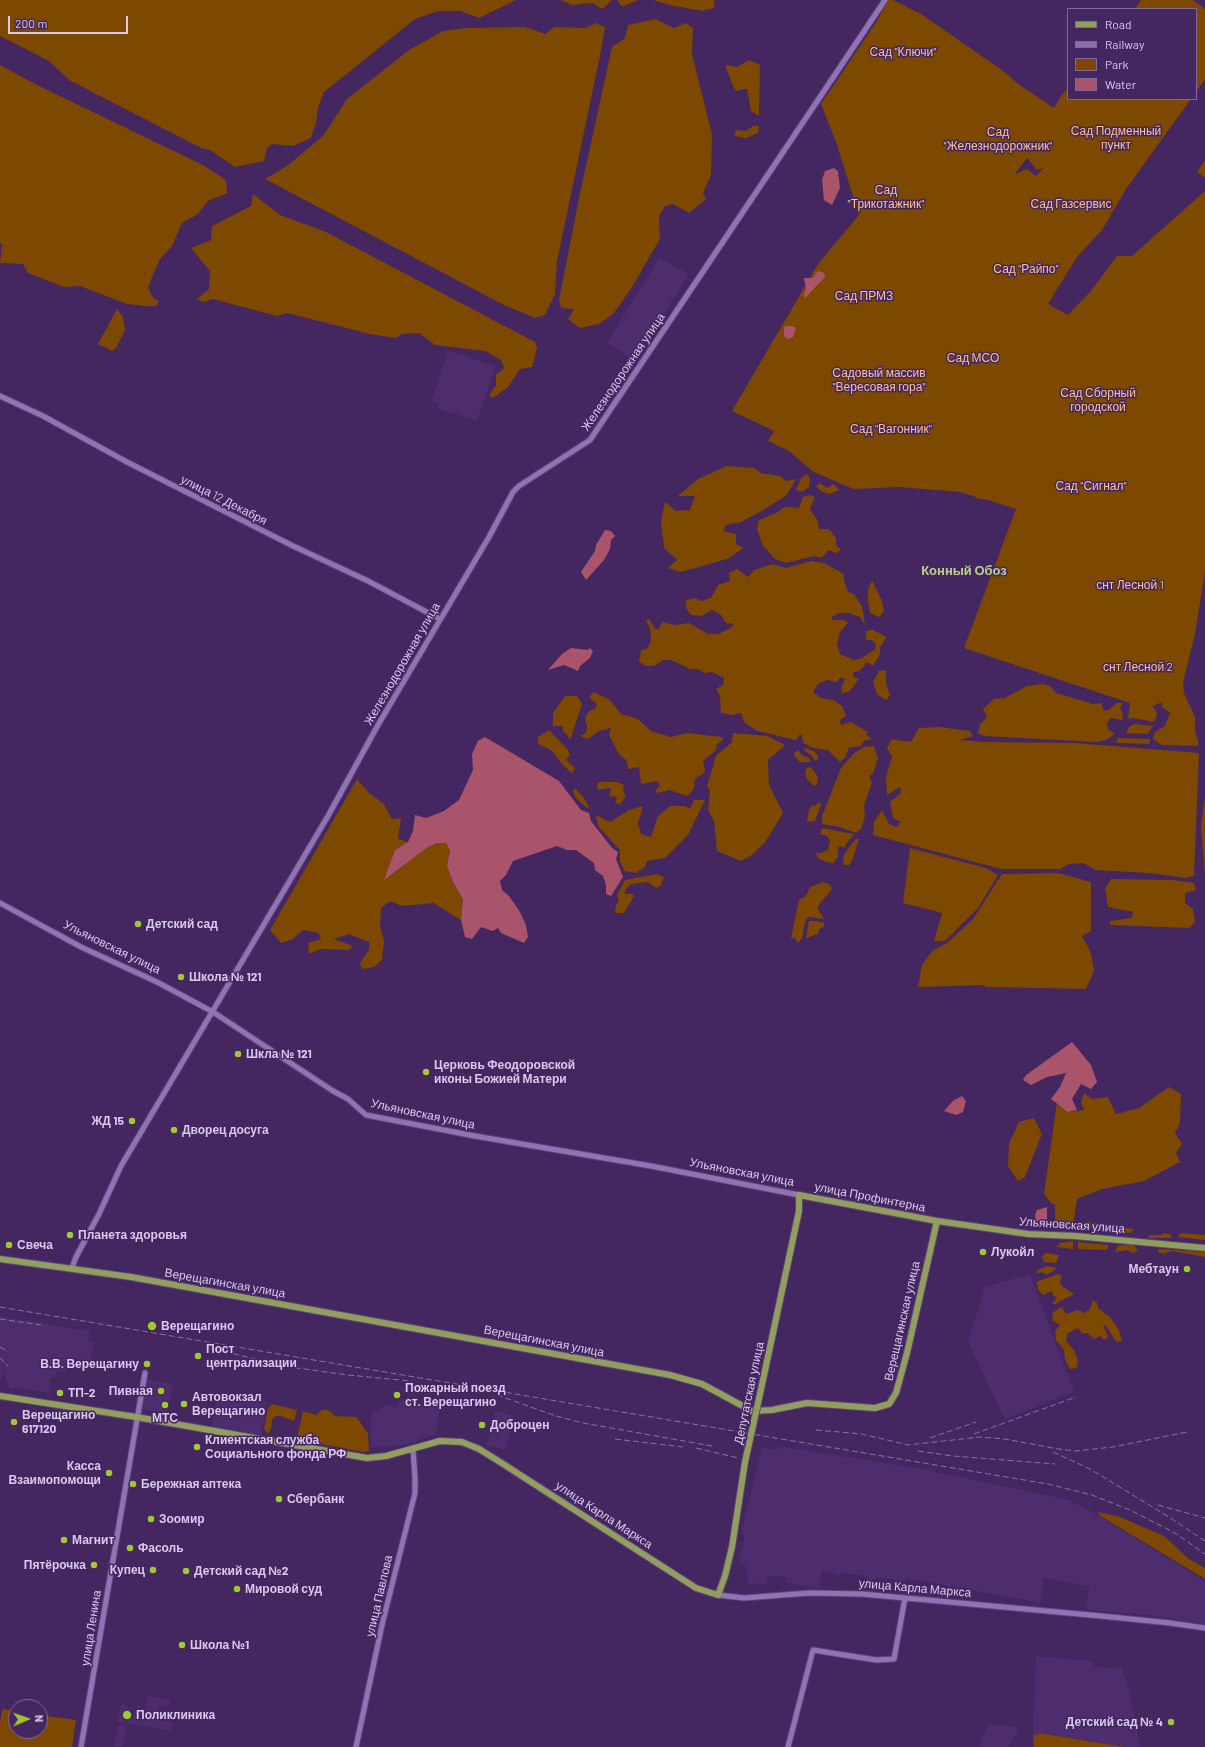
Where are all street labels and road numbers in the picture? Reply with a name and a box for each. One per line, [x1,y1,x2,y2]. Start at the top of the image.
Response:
street label: Железнодорожная улица [578,310,668,434]
street label: улица 12 Декабря [178,472,270,528]
street label: Железнодорожная улица [361,600,443,728]
street label: Ульяновская улица [61,917,163,977]
street label: Ульяновская улица [370,1096,476,1132]
street label: Ульяновская улица [689,1155,795,1189]
street label: улица Профинтерна [813,1179,927,1215]
street label: Ульяновская улица [1019,1214,1125,1236]
street label: Верещагинская улица [881,1260,923,1382]
street label: Верещагинская улица [164,1265,286,1301]
street label: Верещагинская улица [483,1322,605,1360]
street label: Депутатская улица [731,1340,767,1446]
street label: улица Карла Маркса [553,1478,655,1552]
street label: улица Павлова [363,1554,395,1638]
street label: улица Карла Маркса [858,1576,972,1600]
street label: улица Ленина [78,1589,104,1667]

